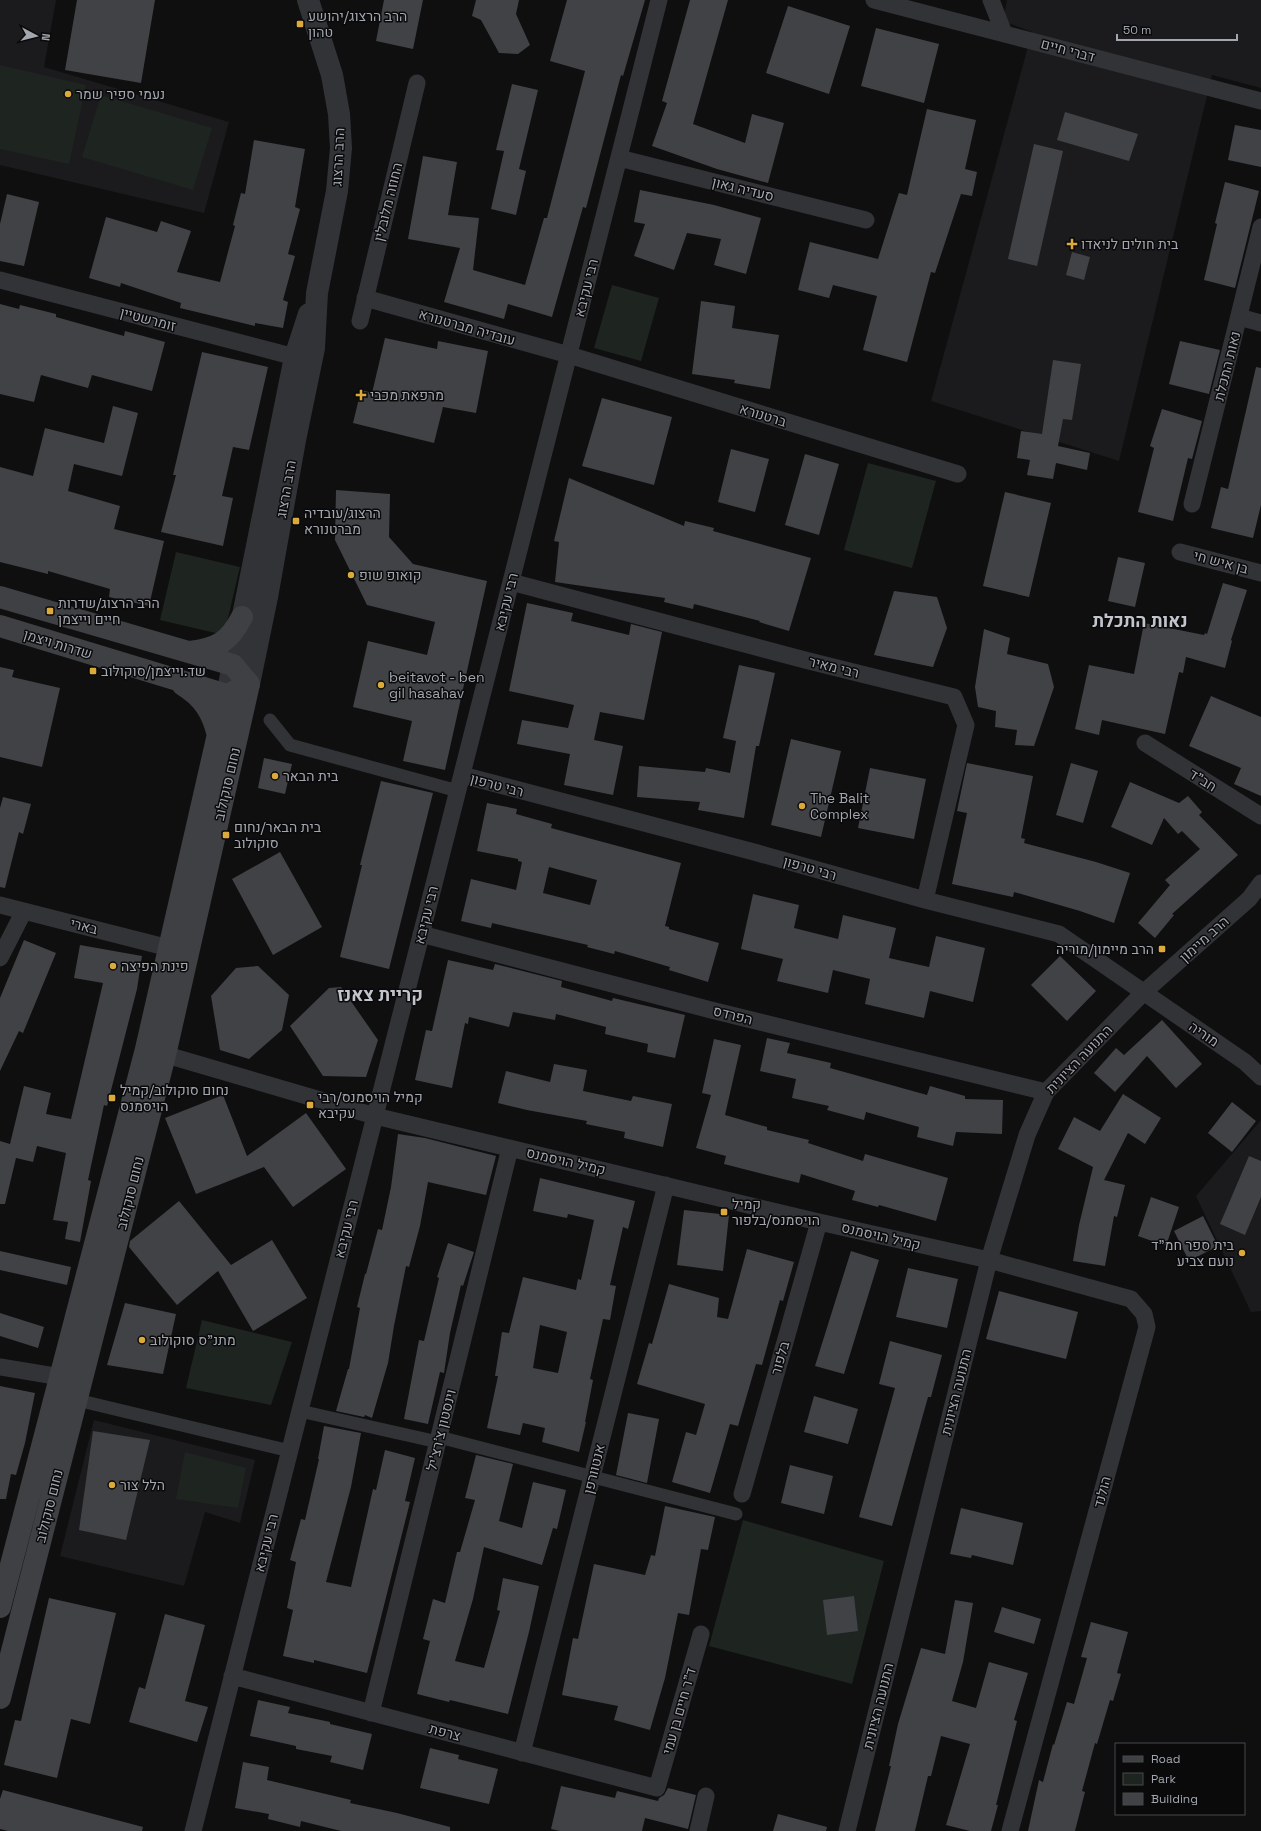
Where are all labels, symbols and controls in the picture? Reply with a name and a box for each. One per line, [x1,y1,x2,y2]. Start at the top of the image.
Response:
place label: הרב הרצוג/יהושע טהון [308,7,407,41]
north arrow [16,16,56,56]
scale bar [1117,16,1237,42]
marker: הרב הרצוג/יהושע טהון [295,19,305,29]
text: 50 m [1123,22,1151,38]
text: N [39,33,53,42]
street label: דברי חיים [1039,34,1097,66]
place label: נעמי ספיר שמר [76,85,165,103]
marker: נעמי ספיר שמר [63,89,73,99]
street label: הרב הרצוג [327,127,349,187]
street label: החוזה מלובלין [370,161,406,243]
street label: סעדיה גאון [710,173,776,205]
place label: בית חולים לניאדו [1081,235,1179,253]
marker: בית חולים לניאדו [1066,238,1078,250]
street label: רבי עקיבא [570,257,602,319]
street label: זומרשטיין [118,303,178,335]
street label: עובדיה מברטנורא [417,305,517,349]
street label: נאות התכלת [1210,329,1244,403]
place label: מרפאת מכבי [370,386,444,404]
marker: מרפאת מכבי [355,389,367,401]
street label: ברטנורא [737,399,789,431]
street label: הרב הרצוג [272,459,300,519]
place label: הרצוג/עובדיה מברטנורא [304,504,381,538]
marker: הרצוג/עובדיה מברטנורא [291,516,301,526]
street label: בן איש חי [1192,546,1251,578]
place label: קואופ שופ [359,566,421,584]
marker: קואופ שופ [346,570,356,580]
street label: רבי עקיבא [490,571,522,633]
place label: הרב הרצוג/שדרות חיים וייצמן [58,594,160,628]
marker: הרב הרצוג/שדרות חיים וייצמן [45,606,55,616]
district label: נאות התכלת [1092,609,1188,632]
street label: שדרות ויצמן [22,625,94,663]
street label: רבי מאיר [807,652,861,682]
place label: שד.וייצמן/סוקולוב [101,662,206,680]
marker: שד.וייצמן/סוקולוב [88,666,98,676]
place label: beitavot - ben gil hasahav [389,668,485,702]
marker: beitavot - ben gil hasahav [376,680,386,690]
street label: נחום סוקולוב [210,746,244,822]
street label: חב"ד [1186,765,1220,795]
place label: בית הבאר [283,767,339,785]
street label: רבי טרפון [468,769,526,801]
marker: בית הבאר [270,771,280,781]
place label: The Balit Complex [810,789,869,823]
marker: The Balit Complex [797,801,807,811]
place label: בית הבאר/נחום סוקולוב [234,818,322,852]
marker: בית הבאר/נחום סוקולוב [221,830,231,840]
street label: רבי טרפון [781,852,839,884]
street label: רבי עקיבא [410,884,442,946]
street label: הרב מיימון [1176,912,1232,966]
street label: בארי [69,914,100,938]
place label: הרב מיימון/מוריה [1056,940,1154,958]
marker: הרב מיימון/מוריה [1157,944,1167,954]
place label: פינת הפיצה [121,957,189,975]
marker: פינת הפיצה [108,961,118,971]
district label: קריית צאנז [337,983,423,1006]
street label: הפרדס [711,1001,755,1029]
street label: מוריה [1186,1017,1222,1051]
street label: התנועה הציונית [1042,1021,1116,1097]
place label: נחום סוקולוב/קמיל הויסמנס [120,1081,229,1115]
place label: קמיל הויסמנס/רבי עקיבא [318,1088,423,1122]
marker: נחום סוקולוב/קמיל הויסמנס [107,1093,117,1103]
marker: קמיל הויסמנס/רבי עקיבא [305,1100,315,1110]
street label: קמיל הויסמנס [525,1143,607,1179]
street label: נחום סוקולוב [112,1155,148,1231]
place label: קמיל הויסמנס/בלפור [732,1195,820,1229]
street label: רבי עקיבא [330,1198,362,1260]
marker: קמיל הויסמנס/בלפור [719,1207,729,1217]
street label: קמיל הויסמנס [840,1218,922,1254]
place label: בית ספר חמ"ד נועם צביע [1151,1236,1235,1270]
marker: בית ספר חמ"ד נועם צביע [1237,1248,1247,1258]
place label: מתנ"ס סוקולוב [150,1331,236,1349]
marker: מתנ"ס סוקולוב [137,1335,147,1345]
street label: בלפור [767,1338,794,1377]
street label: התנועה הציונית [937,1347,975,1437]
street label: וינסטון צ'רצ'יל [422,1387,460,1473]
street label: אנטוורפן [579,1442,609,1496]
street label: נחום סוקולוב [31,1468,67,1544]
street label: הולנד [1089,1474,1115,1510]
place label: הלל צור [120,1476,165,1494]
marker: הלל צור [107,1480,117,1490]
street label: רבי עקיבא [250,1512,282,1574]
street label: התנועה הציונית [859,1661,897,1751]
street label: ד"ר חיים בן עמי [658,1666,700,1756]
street label: צרפת [427,1719,463,1745]
legend [1115,1743,1245,1815]
text: Road [1151,1751,1180,1767]
text: Park [1151,1771,1176,1787]
text: Building [1151,1791,1198,1807]

